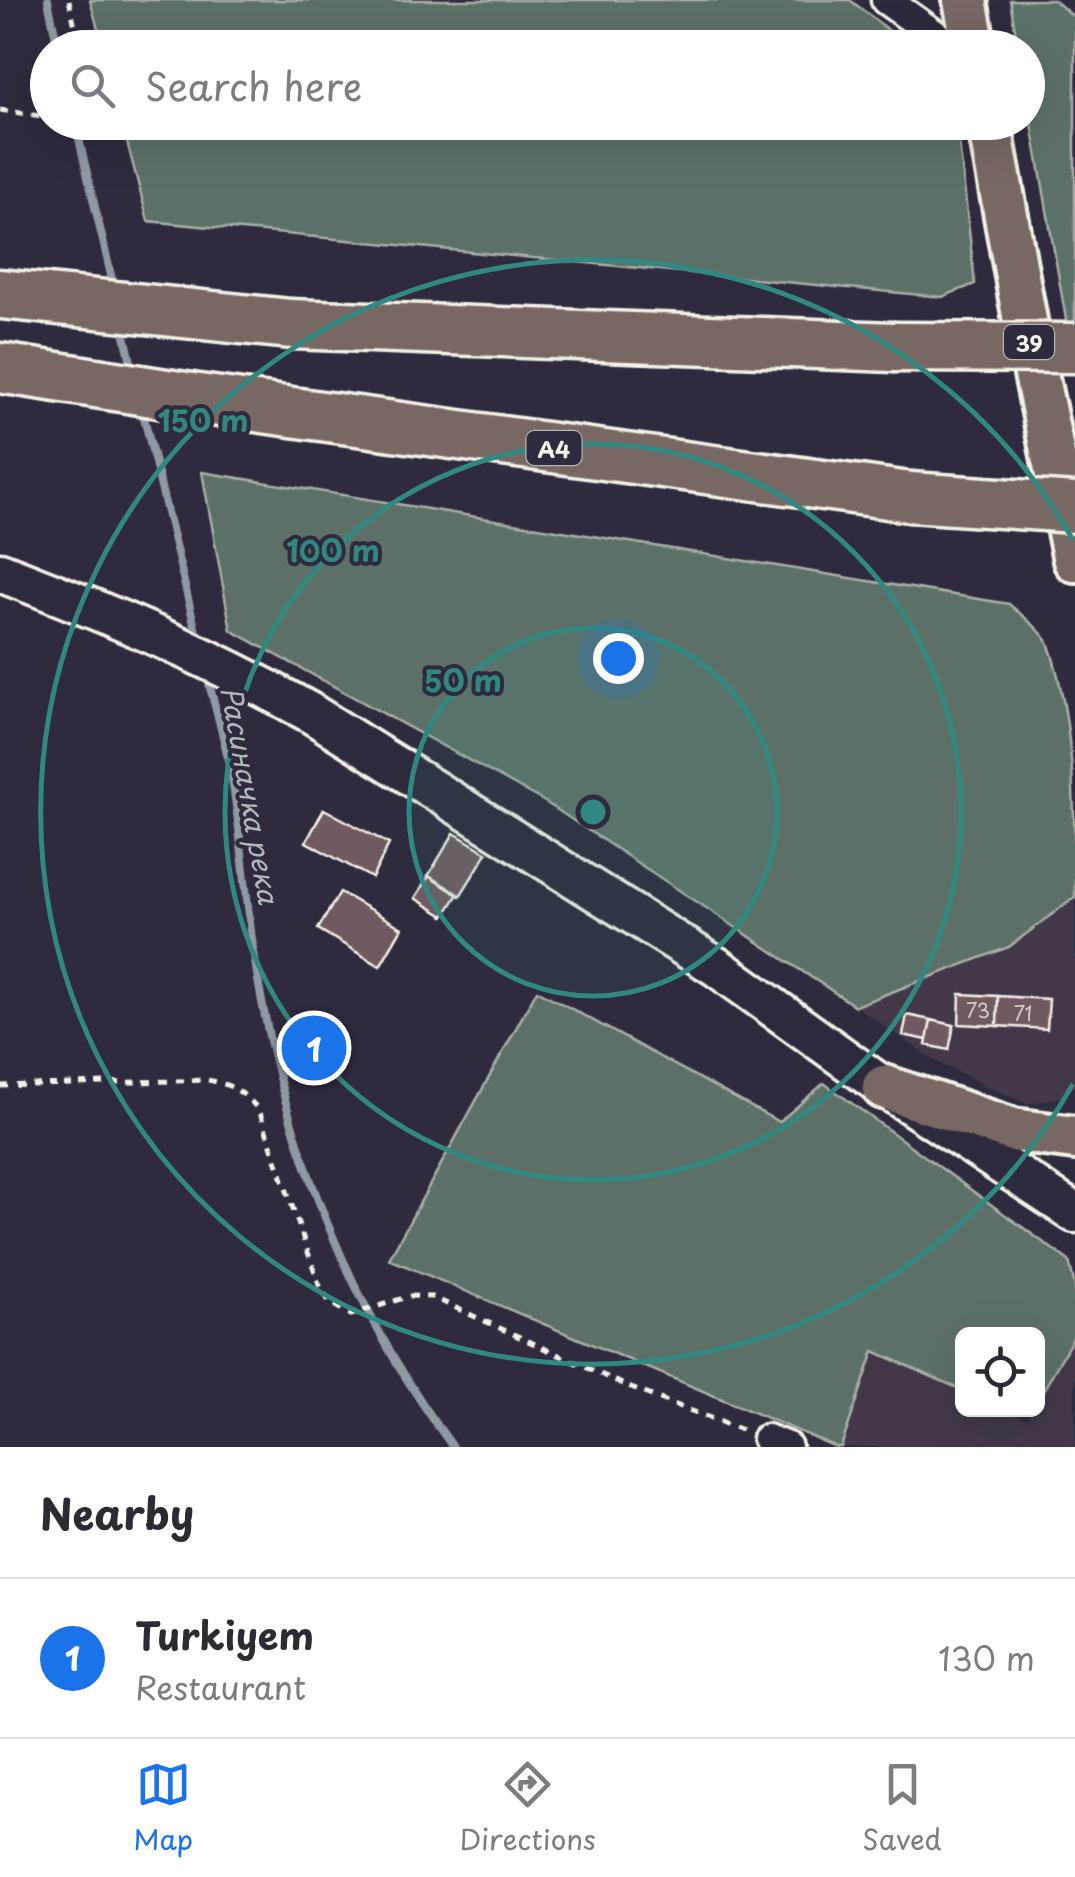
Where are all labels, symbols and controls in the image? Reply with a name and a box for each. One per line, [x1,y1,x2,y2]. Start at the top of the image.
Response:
search box [30,30,1045,140]
text: Search here [145,57,362,114]
icon: search [65,58,120,113]
road number: 39 [1004,325,1054,359]
text: 150 m [158,397,248,442]
road number: A4 [526,431,582,465]
text: 100 m [286,527,380,572]
your location [593,633,644,684]
text: 50 m [424,657,502,702]
water label: Расиначка река [211,683,291,908]
centre of rings [575,794,611,830]
house number: 73 [966,995,990,1025]
house number: 71 [1014,998,1032,1028]
pin: 1 [282,1010,346,1086]
map controls [955,1327,1045,1417]
button: locate [955,1327,1045,1417]
text: Nearby [40,1481,194,1544]
text: Turkiyem [135,1606,314,1663]
text: 1 [65,1634,80,1682]
text: 130 m [938,1634,1035,1682]
text: Restaurant [135,1663,306,1711]
tab: Map [133,1757,193,1860]
tab: Directions [460,1757,596,1860]
tab: Saved [862,1757,942,1860]

